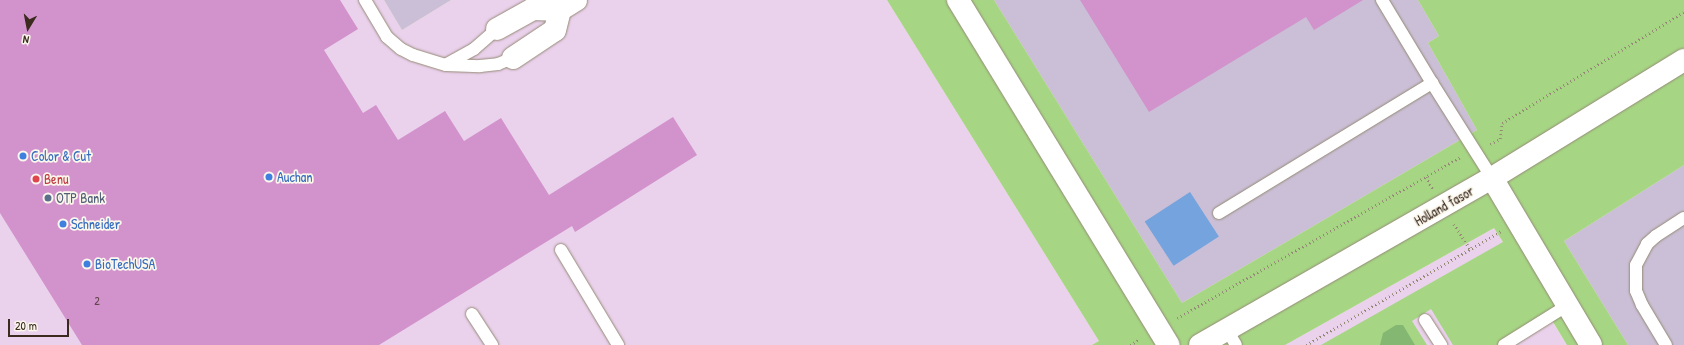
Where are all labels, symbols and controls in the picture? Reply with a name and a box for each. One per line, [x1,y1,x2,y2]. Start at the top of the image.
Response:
north arrow [8,8,48,48]
text: N [22,32,30,47]
place label: Color & Cut [31,148,91,164]
marker: Color & Cut [18,151,28,161]
place label: Auchan [277,169,313,185]
place label: Benu [44,171,69,187]
marker: Auchan [264,172,274,182]
marker: Benu [31,174,41,184]
street label: Holland fasor [1411,182,1477,230]
place label: OTP Bank [56,190,105,206]
marker: OTP Bank [43,193,53,203]
place label: Schneider [71,216,120,232]
marker: Schneider [58,219,68,229]
place label: BioTechUSA [95,256,155,272]
marker: BioTechUSA [82,259,92,269]
house number: 2 [94,294,100,308]
scale bar [10,311,71,337]
text: 20 m [15,317,37,334]

